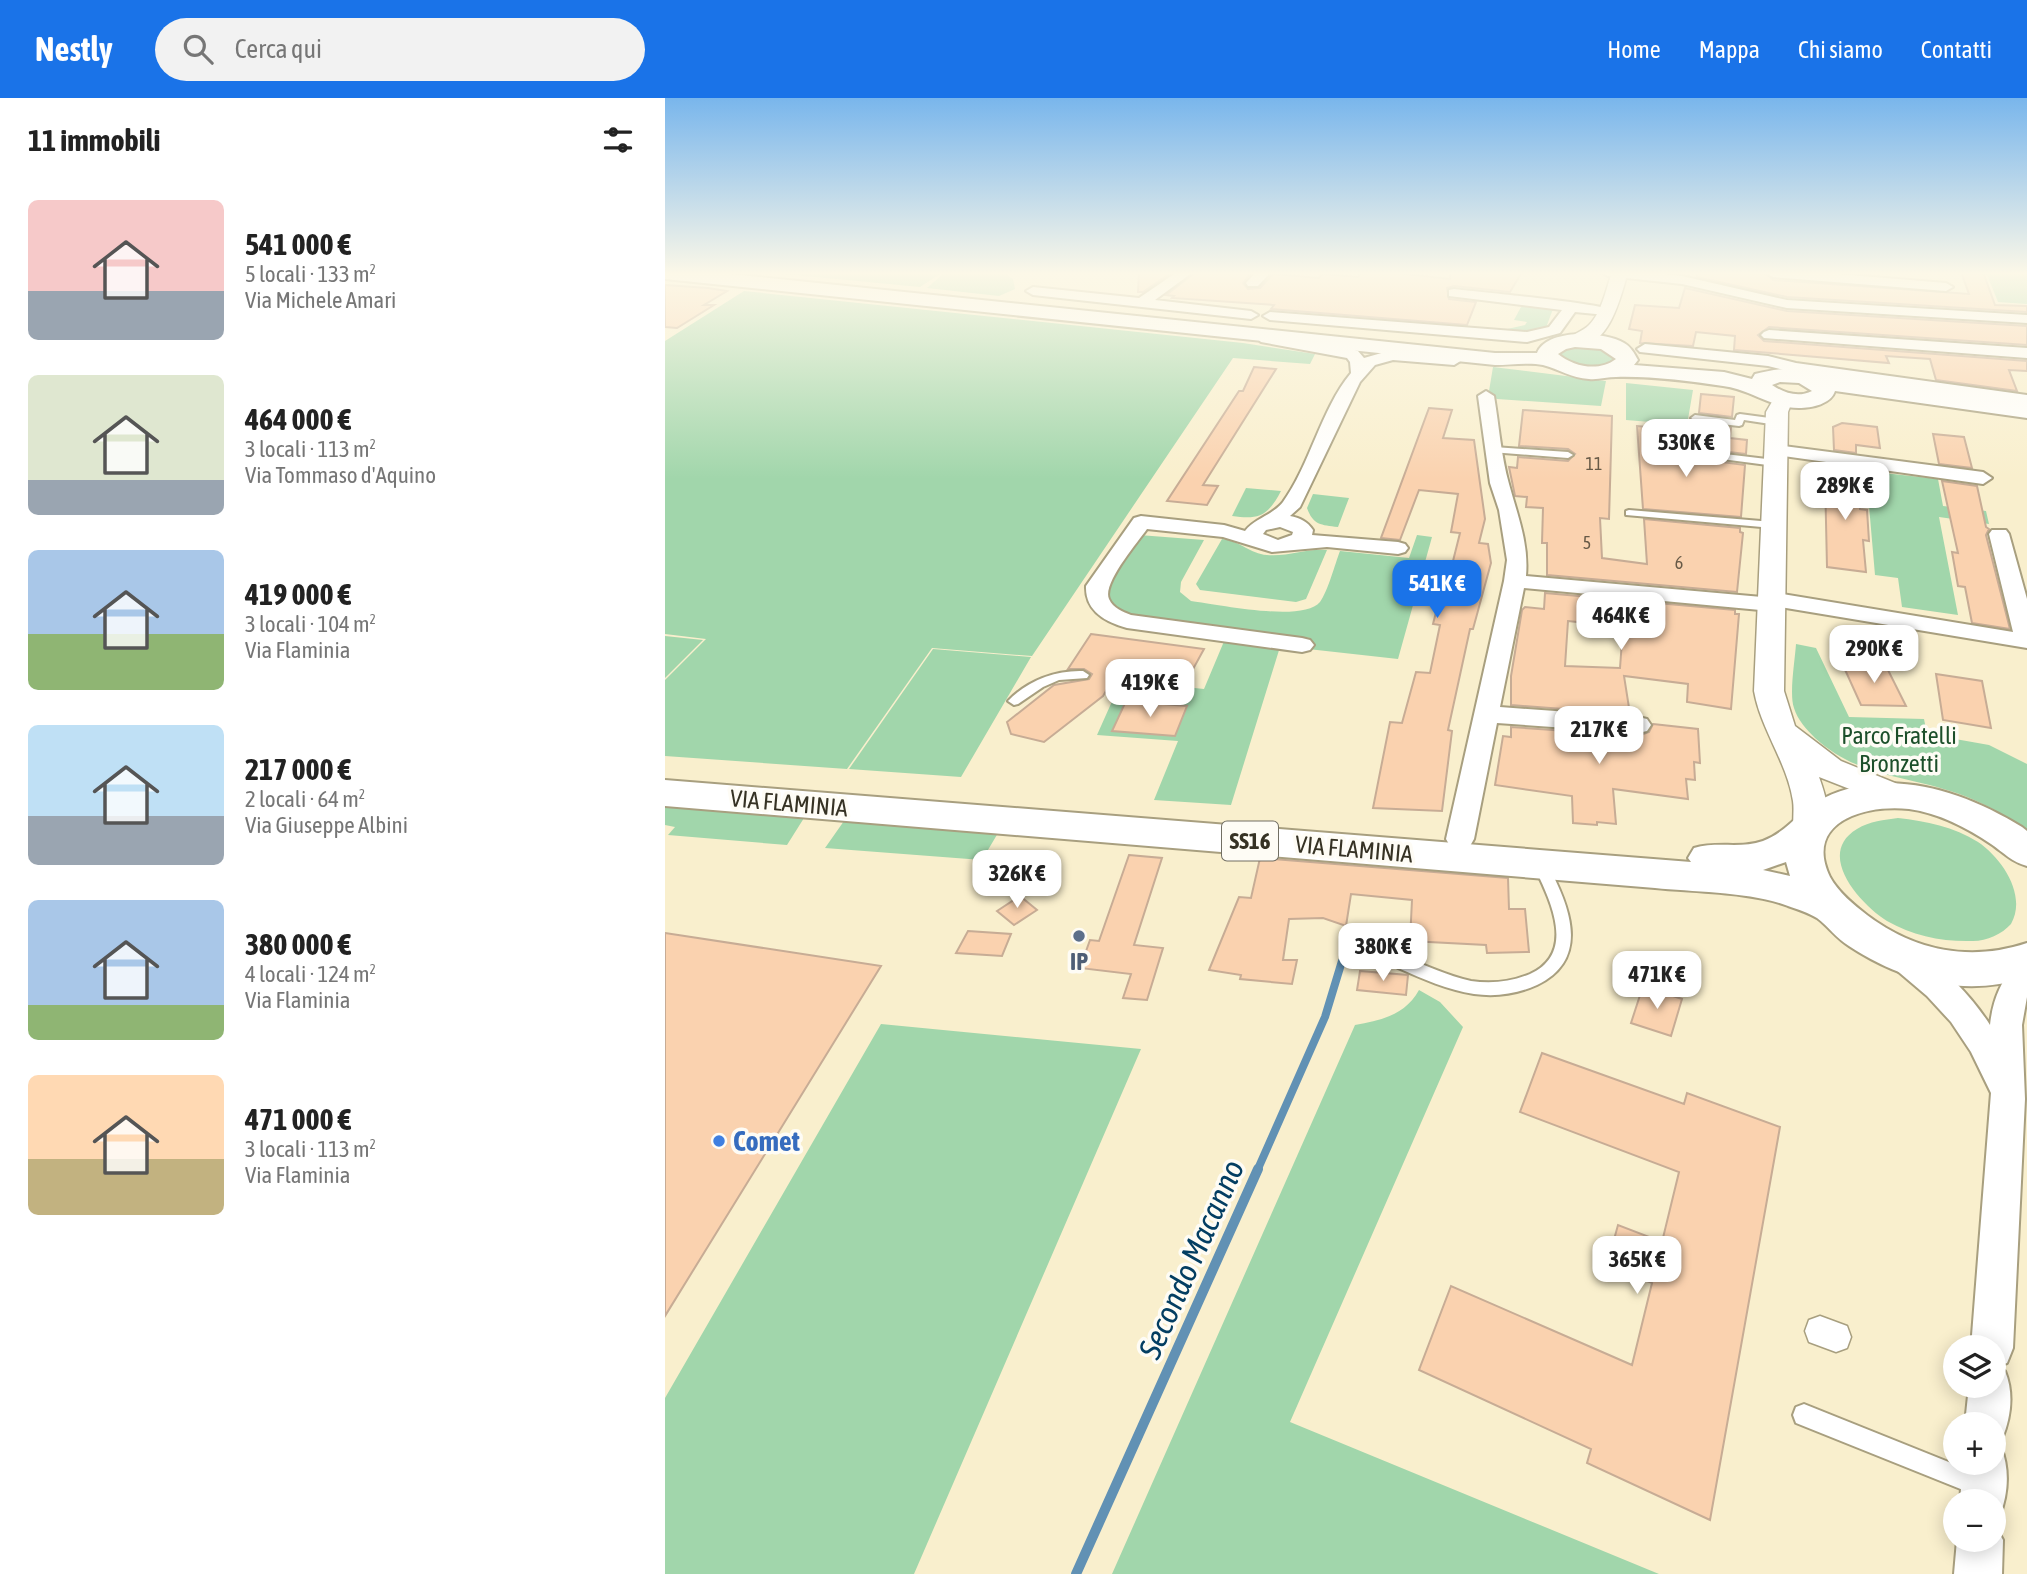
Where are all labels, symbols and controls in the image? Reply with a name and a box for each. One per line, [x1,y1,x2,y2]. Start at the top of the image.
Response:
search box [155,18,645,81]
text: Nestly [35,30,113,68]
icon: search [179,30,217,68]
text: Cerca qui [235,34,322,64]
text: Home [1607,36,1661,63]
text: Mappa [1699,36,1760,63]
text: Chi siamo [1798,36,1883,63]
text: Contatti [1921,36,1992,63]
icon: filters [599,121,637,159]
text: 11 immobili [28,123,160,157]
text: 541 000 € [245,227,351,261]
icon: home [84,228,168,312]
text: 5 locali · 133 m² [245,261,376,287]
text: Via Michele Amari [245,287,396,313]
text: 464 000 € [245,402,351,436]
icon: home [84,403,168,487]
pin: 530K € [1629,420,1743,479]
text: 530K € [1657,429,1715,455]
text: 3 locali · 113 m² [245,436,376,462]
house number: 11 [1586,453,1602,474]
text: Via Tommaso d'Aquino [245,462,436,488]
pin: 289K € [1788,462,1902,522]
text: 289K € [1816,472,1874,498]
house number: 5 [1583,532,1591,553]
house number: 6 [1675,552,1683,573]
pin: 541K € [1380,560,1494,620]
text: 541K € [1408,570,1466,596]
text: 419 000 € [245,577,351,611]
icon: home [84,578,168,662]
pin: 464K € [1564,592,1678,652]
text: 464K € [1592,602,1650,628]
text: 3 locali · 104 m² [245,611,376,637]
pin: 290K € [1817,626,1931,685]
text: 290K € [1845,635,1903,661]
text: Via Flaminia [245,637,350,663]
pin: 419K € [1093,660,1207,719]
text: 419K € [1121,669,1179,695]
pin: 217K € [1542,706,1656,766]
text: 217K € [1570,716,1628,742]
park label: Parco Fratelli Bronzetti [1841,722,1957,777]
text: 217 000 € [245,752,351,786]
icon: home [84,753,168,837]
street label: VIA FLAMINIA [729,784,849,822]
text: 2 locali · 64 m² [245,786,365,812]
text: Via Giuseppe Albini [245,812,408,838]
road number: SS16 [1222,821,1278,860]
street label: VIA FLAMINIA [1294,830,1414,868]
pin: 326K € [960,850,1074,910]
text: 326K € [988,860,1046,886]
pin: 380K € [1326,924,1440,983]
text: 380 000 € [245,927,351,961]
icon: home [84,928,168,1012]
marker: IP [1071,928,1087,944]
text: 380K € [1354,933,1412,959]
place label: IP [1070,948,1088,975]
pin: 471K € [1600,951,1714,1011]
text: 4 locali · 124 m² [245,961,376,987]
text: 471K € [1628,961,1686,987]
text: Via Flaminia [245,987,350,1013]
text: 471 000 € [245,1102,351,1136]
icon: home [84,1103,168,1187]
place label: Comet [733,1125,800,1157]
marker: Comet [711,1133,727,1149]
text: 3 locali · 113 m² [245,1136,376,1162]
water label: Secondo Macanno [1130,1154,1251,1365]
text: Via Flaminia [245,1162,350,1188]
pin: 365K € [1580,1236,1694,1296]
text: 365K € [1608,1246,1666,1272]
map controls [1943,1335,2006,1552]
button: layers [1943,1335,2006,1398]
button: + [1943,1412,2006,1475]
button: − [1943,1489,2006,1552]

